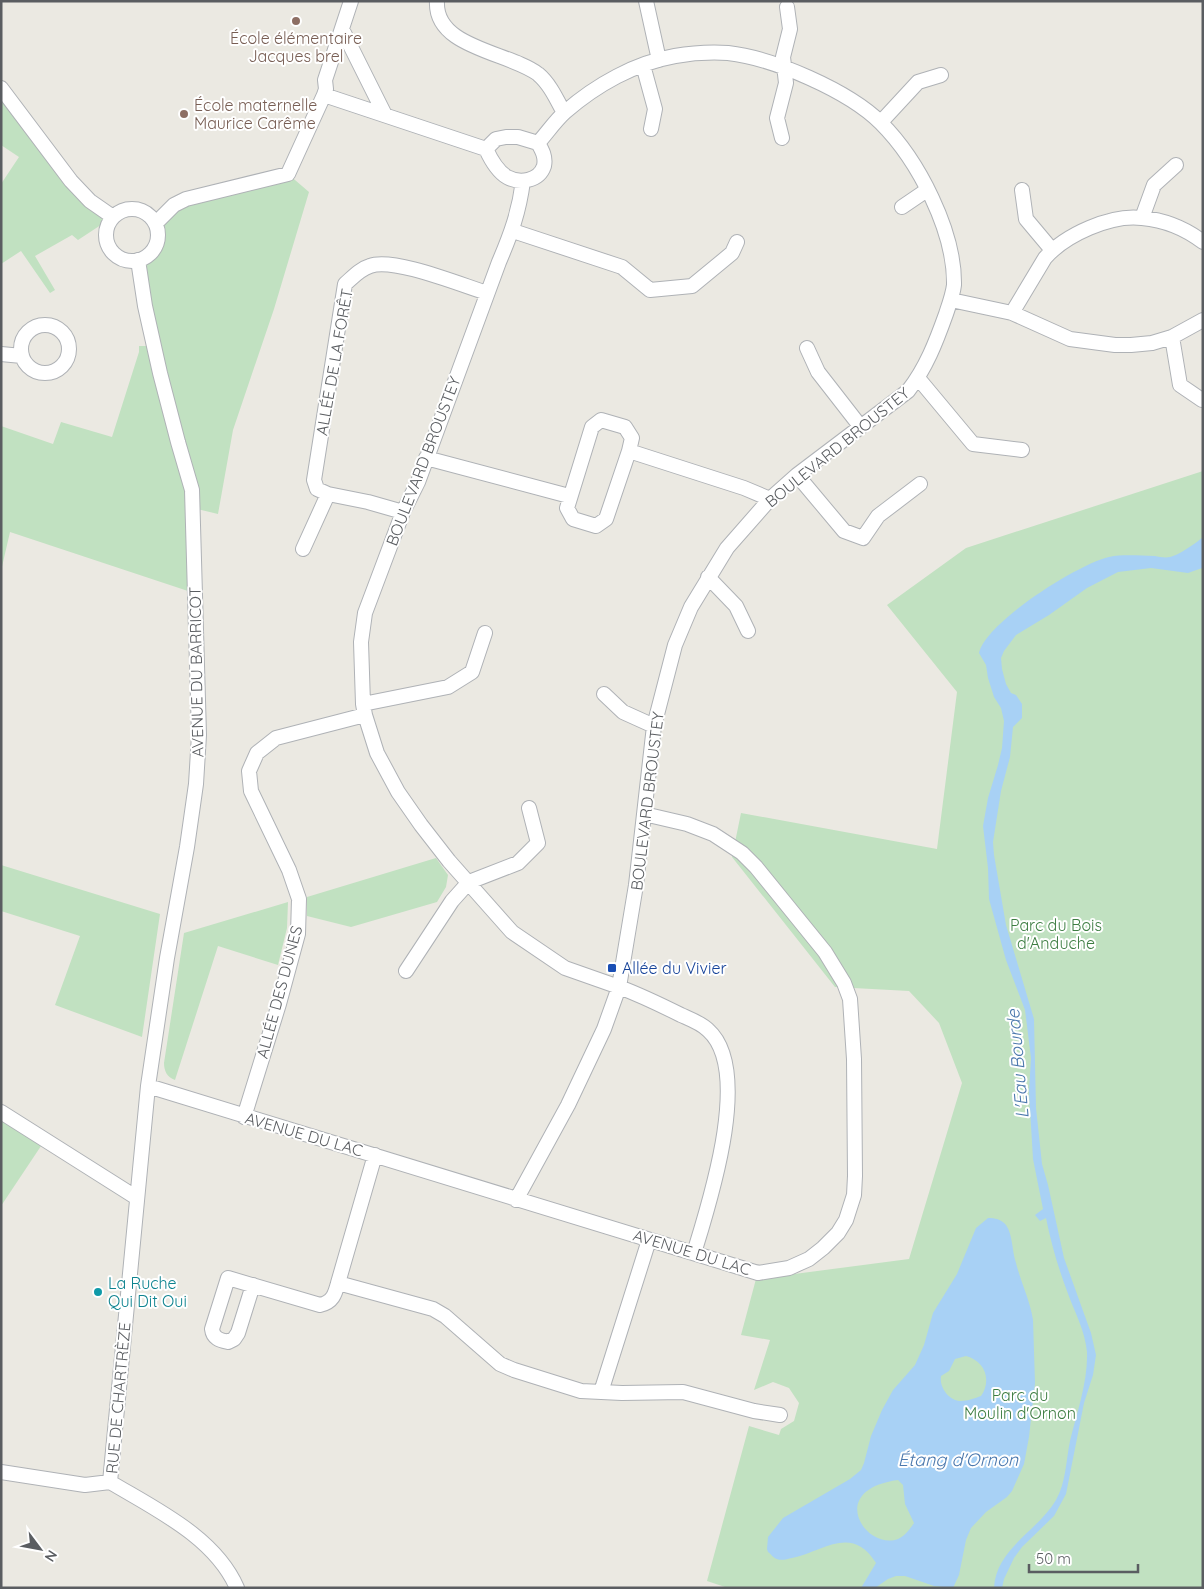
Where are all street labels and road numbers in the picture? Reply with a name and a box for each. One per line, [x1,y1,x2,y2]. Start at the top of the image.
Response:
street label: ALLÉE DE LA FORÊT [311,287,357,437]
street label: BOULEVARD BROUSTEY [381,373,465,549]
street label: BOULEVARD BROUSTEY [761,383,913,511]
street label: AVENUE DU BARRICOT [185,586,207,757]
street label: BOULEVARD BROUSTEY [626,710,668,891]
street label: ALLÉE DES DUNES [252,923,306,1061]
street label: AVENUE DU LAC [243,1108,365,1160]
street label: AVENUE DU LAC [631,1225,753,1279]
street label: RUE DE CHARTRÈZE [101,1321,135,1475]

